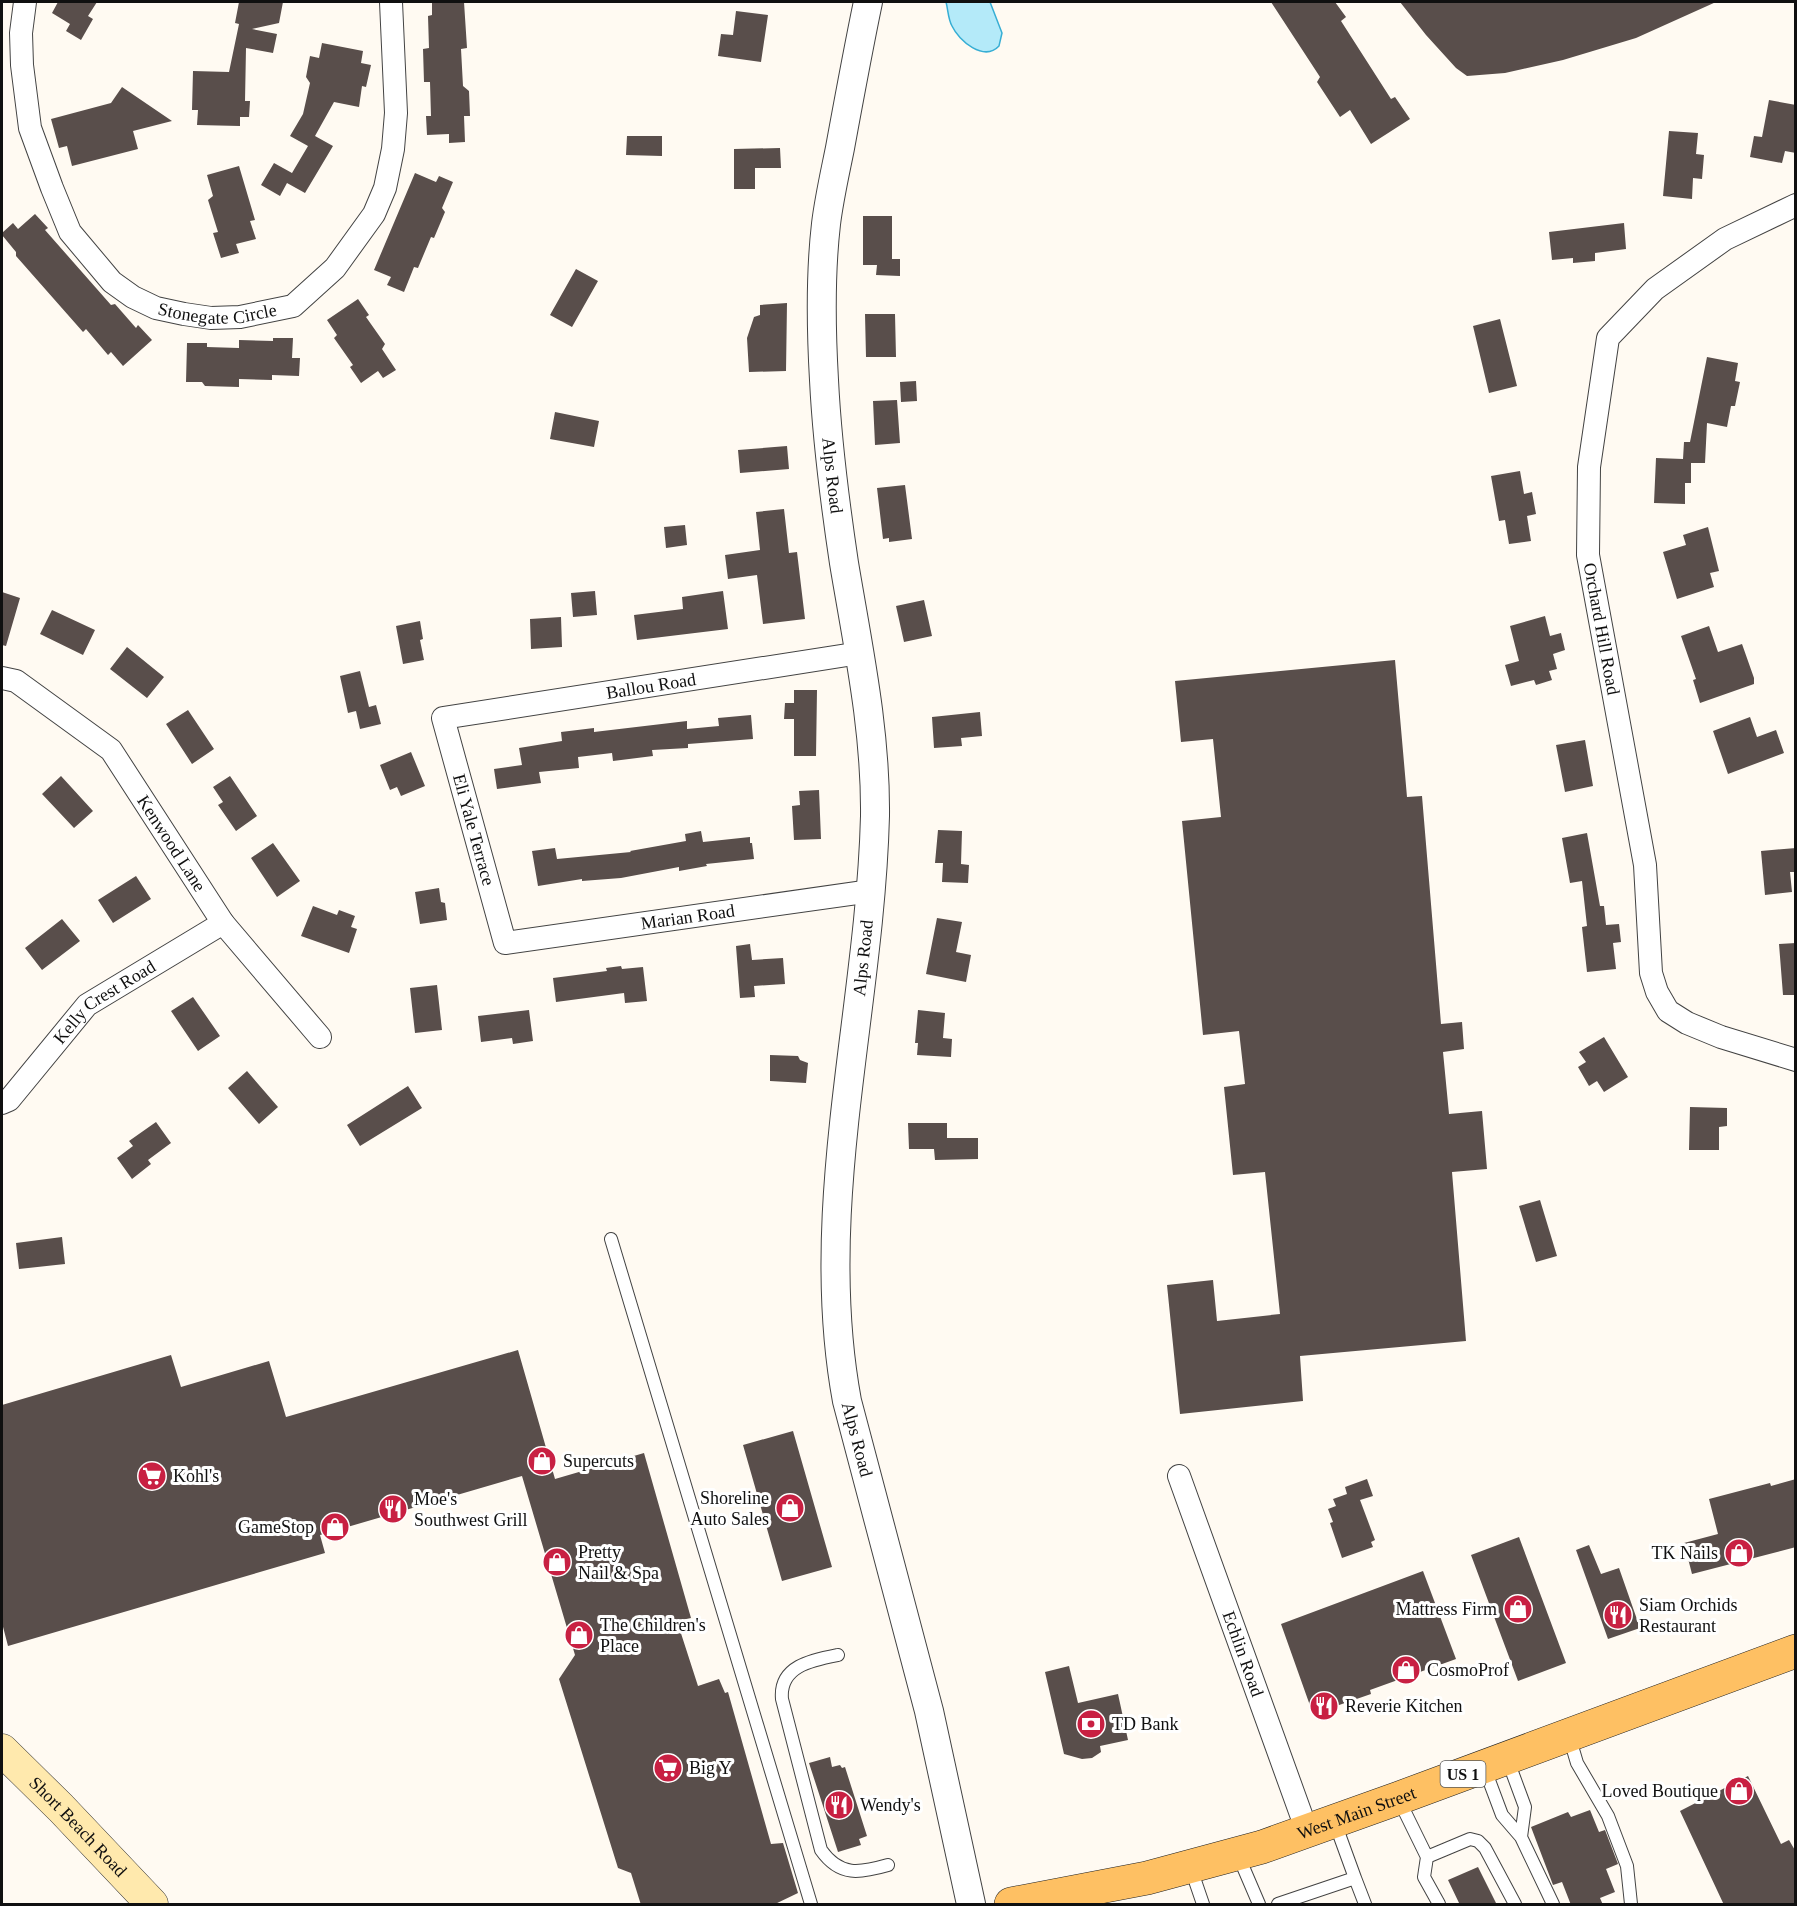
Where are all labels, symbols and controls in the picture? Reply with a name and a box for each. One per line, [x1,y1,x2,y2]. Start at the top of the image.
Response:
street label: Stonegate Circle [156,299,278,328]
street label: Alps Road [818,436,847,515]
street label: Orchard Hill Road [1580,561,1624,696]
street label: Ballou Road [605,669,697,703]
street label: Eli Yale Terrace [449,772,499,888]
street label: Kenwood Lane [133,792,210,895]
street label: Marian Road [640,900,736,934]
street label: Alps Road [849,919,877,997]
street label: Kelly Crest Road [49,956,159,1048]
street label: Alps Road [838,1400,877,1479]
shop icon: Supercuts [526,1445,558,1477]
place label: Supercuts [563,1451,634,1471]
supermarket icon: Kohl's [136,1460,168,1492]
place label: Kohl's [173,1466,219,1486]
place label: Shoreline Auto Sales [691,1488,769,1529]
place label: Moe's Southwest Grill [414,1489,528,1530]
shop icon: Shoreline Auto Sales [774,1492,806,1524]
restaurant icon: Moe's Southwest Grill [377,1493,409,1525]
shop icon: GameStop [319,1511,351,1543]
place label: GameStop [238,1517,314,1537]
shop icon: TK Nails [1723,1537,1755,1569]
place label: Pretty Nail & Spa [578,1542,659,1583]
place label: TK Nails [1652,1543,1718,1563]
shop icon: Pretty Nail & Spa [541,1546,573,1578]
shop icon: Mattress Firm [1502,1593,1534,1625]
place label: Siam Orchids Restaurant [1639,1595,1738,1636]
place label: Mattress Firm [1396,1599,1497,1619]
restaurant icon: Siam Orchids Restaurant [1602,1599,1634,1631]
street label: Echlin Road [1219,1608,1268,1699]
place label: The Children's Place [600,1615,706,1656]
shop icon: The Children's Place [563,1619,595,1651]
shop icon: CosmoProf [1390,1654,1422,1686]
place label: CosmoProf [1427,1660,1509,1680]
restaurant icon: Reverie Kitchen [1308,1690,1340,1722]
place label: Reverie Kitchen [1345,1696,1462,1716]
bank icon: TD Bank [1075,1708,1107,1740]
place label: TD Bank [1112,1714,1179,1734]
supermarket icon: Big Y [652,1752,684,1784]
place label: Big Y [689,1758,732,1778]
road number: US 1 [1440,1761,1486,1787]
street label: Short Beach Road [25,1773,131,1881]
shop icon: Loved Boutique [1723,1775,1755,1807]
place label: Loved Boutique [1602,1781,1718,1801]
street label: West Main Street [1295,1783,1419,1844]
restaurant icon: Wendy's [823,1789,855,1821]
place label: Wendy's [860,1795,921,1815]

